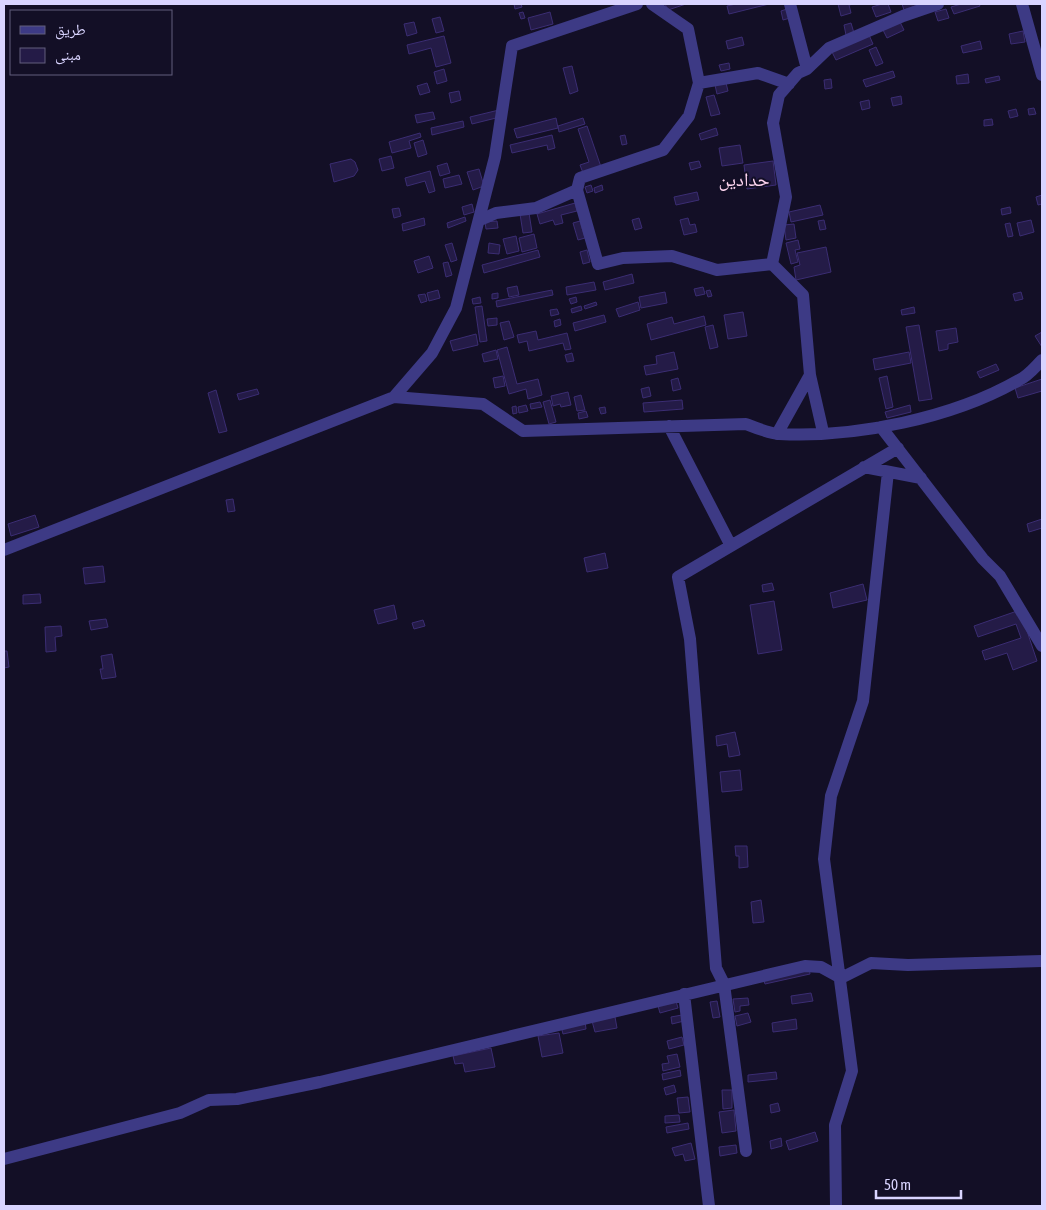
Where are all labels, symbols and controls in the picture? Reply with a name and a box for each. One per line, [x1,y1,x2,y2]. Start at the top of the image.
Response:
legend [10,10,172,75]
text: طريق [55,21,86,40]
text: مبنى [55,46,81,65]
district label: حدادين [718,168,770,191]
scale bar [876,1168,961,1200]
text: 50 m [884,1176,911,1193]

